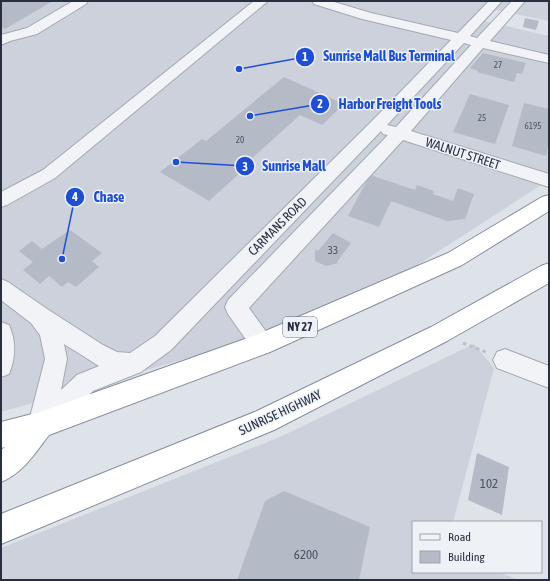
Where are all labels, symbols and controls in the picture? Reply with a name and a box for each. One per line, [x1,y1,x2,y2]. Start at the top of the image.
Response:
callout: Sunrise Mall Bus Terminal [295,44,463,70]
text: Sunrise Mall Bus Terminal [323,48,455,64]
text: 1 [302,50,308,64]
house number: 27 [494,60,502,70]
callout: Harbor Freight Tools [310,91,449,117]
text: Harbor Freight Tools [339,96,442,112]
text: 2 [317,97,323,111]
house number: 25 [478,113,486,123]
house number: 6195 [525,121,541,131]
street label: WALNUT STREET [424,134,502,173]
house number: 20 [236,135,244,145]
callout: Sunrise Mall [235,153,334,179]
text: Sunrise Mall [262,158,326,174]
text: 3 [242,160,248,174]
callout: Chase [65,184,132,210]
text: Chase [94,189,124,205]
text: 4 [71,190,78,204]
street label: CARMANS ROAD [245,194,310,259]
house number: 33 [328,244,338,256]
road number: NY 27 [283,317,317,337]
street label: SUNRISE HIGHWAY [237,387,324,438]
house number: 102 [480,476,498,491]
legend [412,521,542,573]
text: Road [448,530,471,544]
house number: 6200 [294,547,318,562]
text: Building [448,550,486,564]

